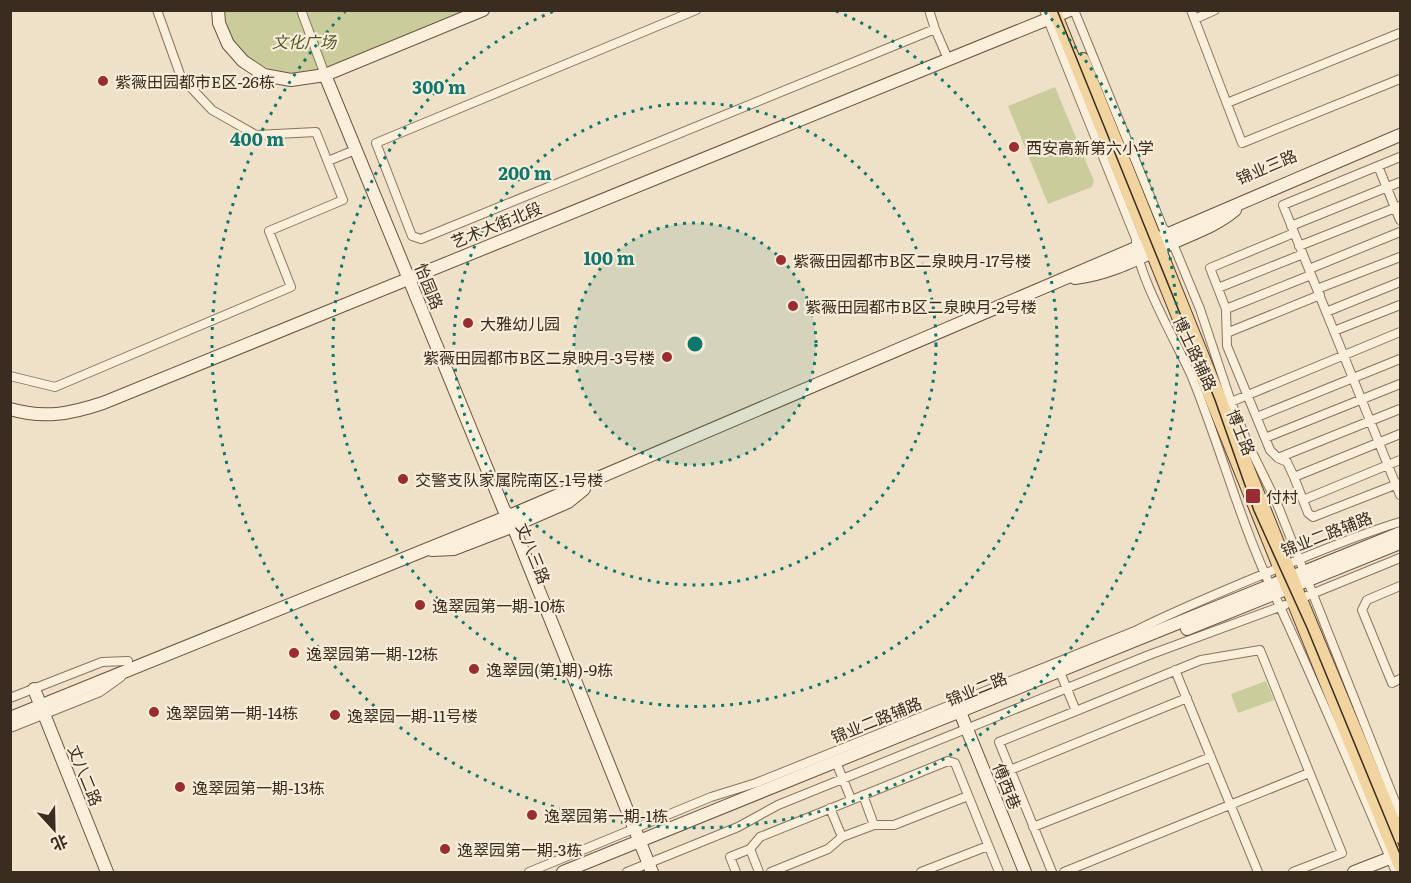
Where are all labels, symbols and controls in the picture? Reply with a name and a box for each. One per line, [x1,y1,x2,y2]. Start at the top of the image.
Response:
park label: 文化广场 [272,29,338,53]
place label: 紫薇田园都市E区-26栋 [115,69,275,93]
text: 300 m [412,73,466,100]
marker: 紫薇田园都市E区-26栋 [96,74,110,88]
text: 400 m [230,125,284,152]
place label: 西安高新第六小学 [1026,135,1154,159]
marker: 西安高新第六小学 [1007,140,1021,154]
street label: 锦业三路 [1232,142,1300,190]
text: 200 m [498,159,552,186]
street label: 艺术大街北段 [447,195,545,253]
text: 100 m [583,244,635,271]
place label: 紫薇田园都市B区二泉映月-17号楼 [793,248,1031,272]
marker: 紫薇田园都市B区二泉映月-17号楼 [774,253,788,267]
street label: 怡园路 [410,259,450,313]
place label: 紫薇田园都市B区二泉映月-2号楼 [805,294,1037,318]
marker: 紫薇田园都市B区二泉映月-2号楼 [786,299,800,313]
place label: 大雅幼儿园 [480,311,560,335]
street label: 博士路辅路 [1168,312,1224,394]
marker: 大雅幼儿园 [461,316,475,330]
centre of rings [685,334,705,354]
place label: 紫薇田园都市B区二泉映月-3号楼 [423,345,655,369]
marker: 紫薇田园都市B区二泉映月-3号楼 [660,350,674,364]
street label: 博士路 [1222,405,1262,459]
place label: 交警支队家属院南区-1号楼 [415,467,603,491]
marker: 交警支队家属院南区-1号楼 [396,472,410,486]
place label: 付村 [1266,484,1298,508]
marker: 付村 [1244,487,1262,505]
street label: 锦业二路辅路 [1277,505,1375,561]
street label: 丈八三路 [511,519,557,587]
place label: 逸翠园第一期-10栋 [432,593,565,617]
marker: 逸翠园第一期-10栋 [413,598,427,612]
place label: 逸翠园第一期-12栋 [306,641,438,665]
marker: 逸翠园第一期-12栋 [287,646,301,660]
place label: 逸翠园(第1期)-9栋 [486,657,613,681]
marker: 逸翠园(第1期)-9栋 [467,662,481,676]
street label: 锦业二路 [942,665,1010,711]
street label: 锦业二路辅路 [827,690,925,748]
place label: 逸翠园第一期-14栋 [166,700,298,724]
place label: 逸翠园一期-11号楼 [347,703,478,727]
marker: 逸翠园第一期-14栋 [147,705,161,719]
marker: 逸翠园一期-11号楼 [328,708,342,722]
street label: 丈八二路 [63,741,109,809]
street label: 傅西巷 [988,759,1028,813]
place label: 逸翠园第一期-13栋 [192,775,325,799]
marker: 逸翠园第一期-13栋 [173,780,187,794]
north arrow [24,799,84,859]
place label: 逸翠园第一期-1栋 [544,803,668,827]
marker: 逸翠园第一期-1栋 [525,808,539,822]
text: 北 [48,830,72,858]
place label: 逸翠园第一期-3栋 [457,837,582,861]
marker: 逸翠园第一期-3栋 [438,842,452,856]

